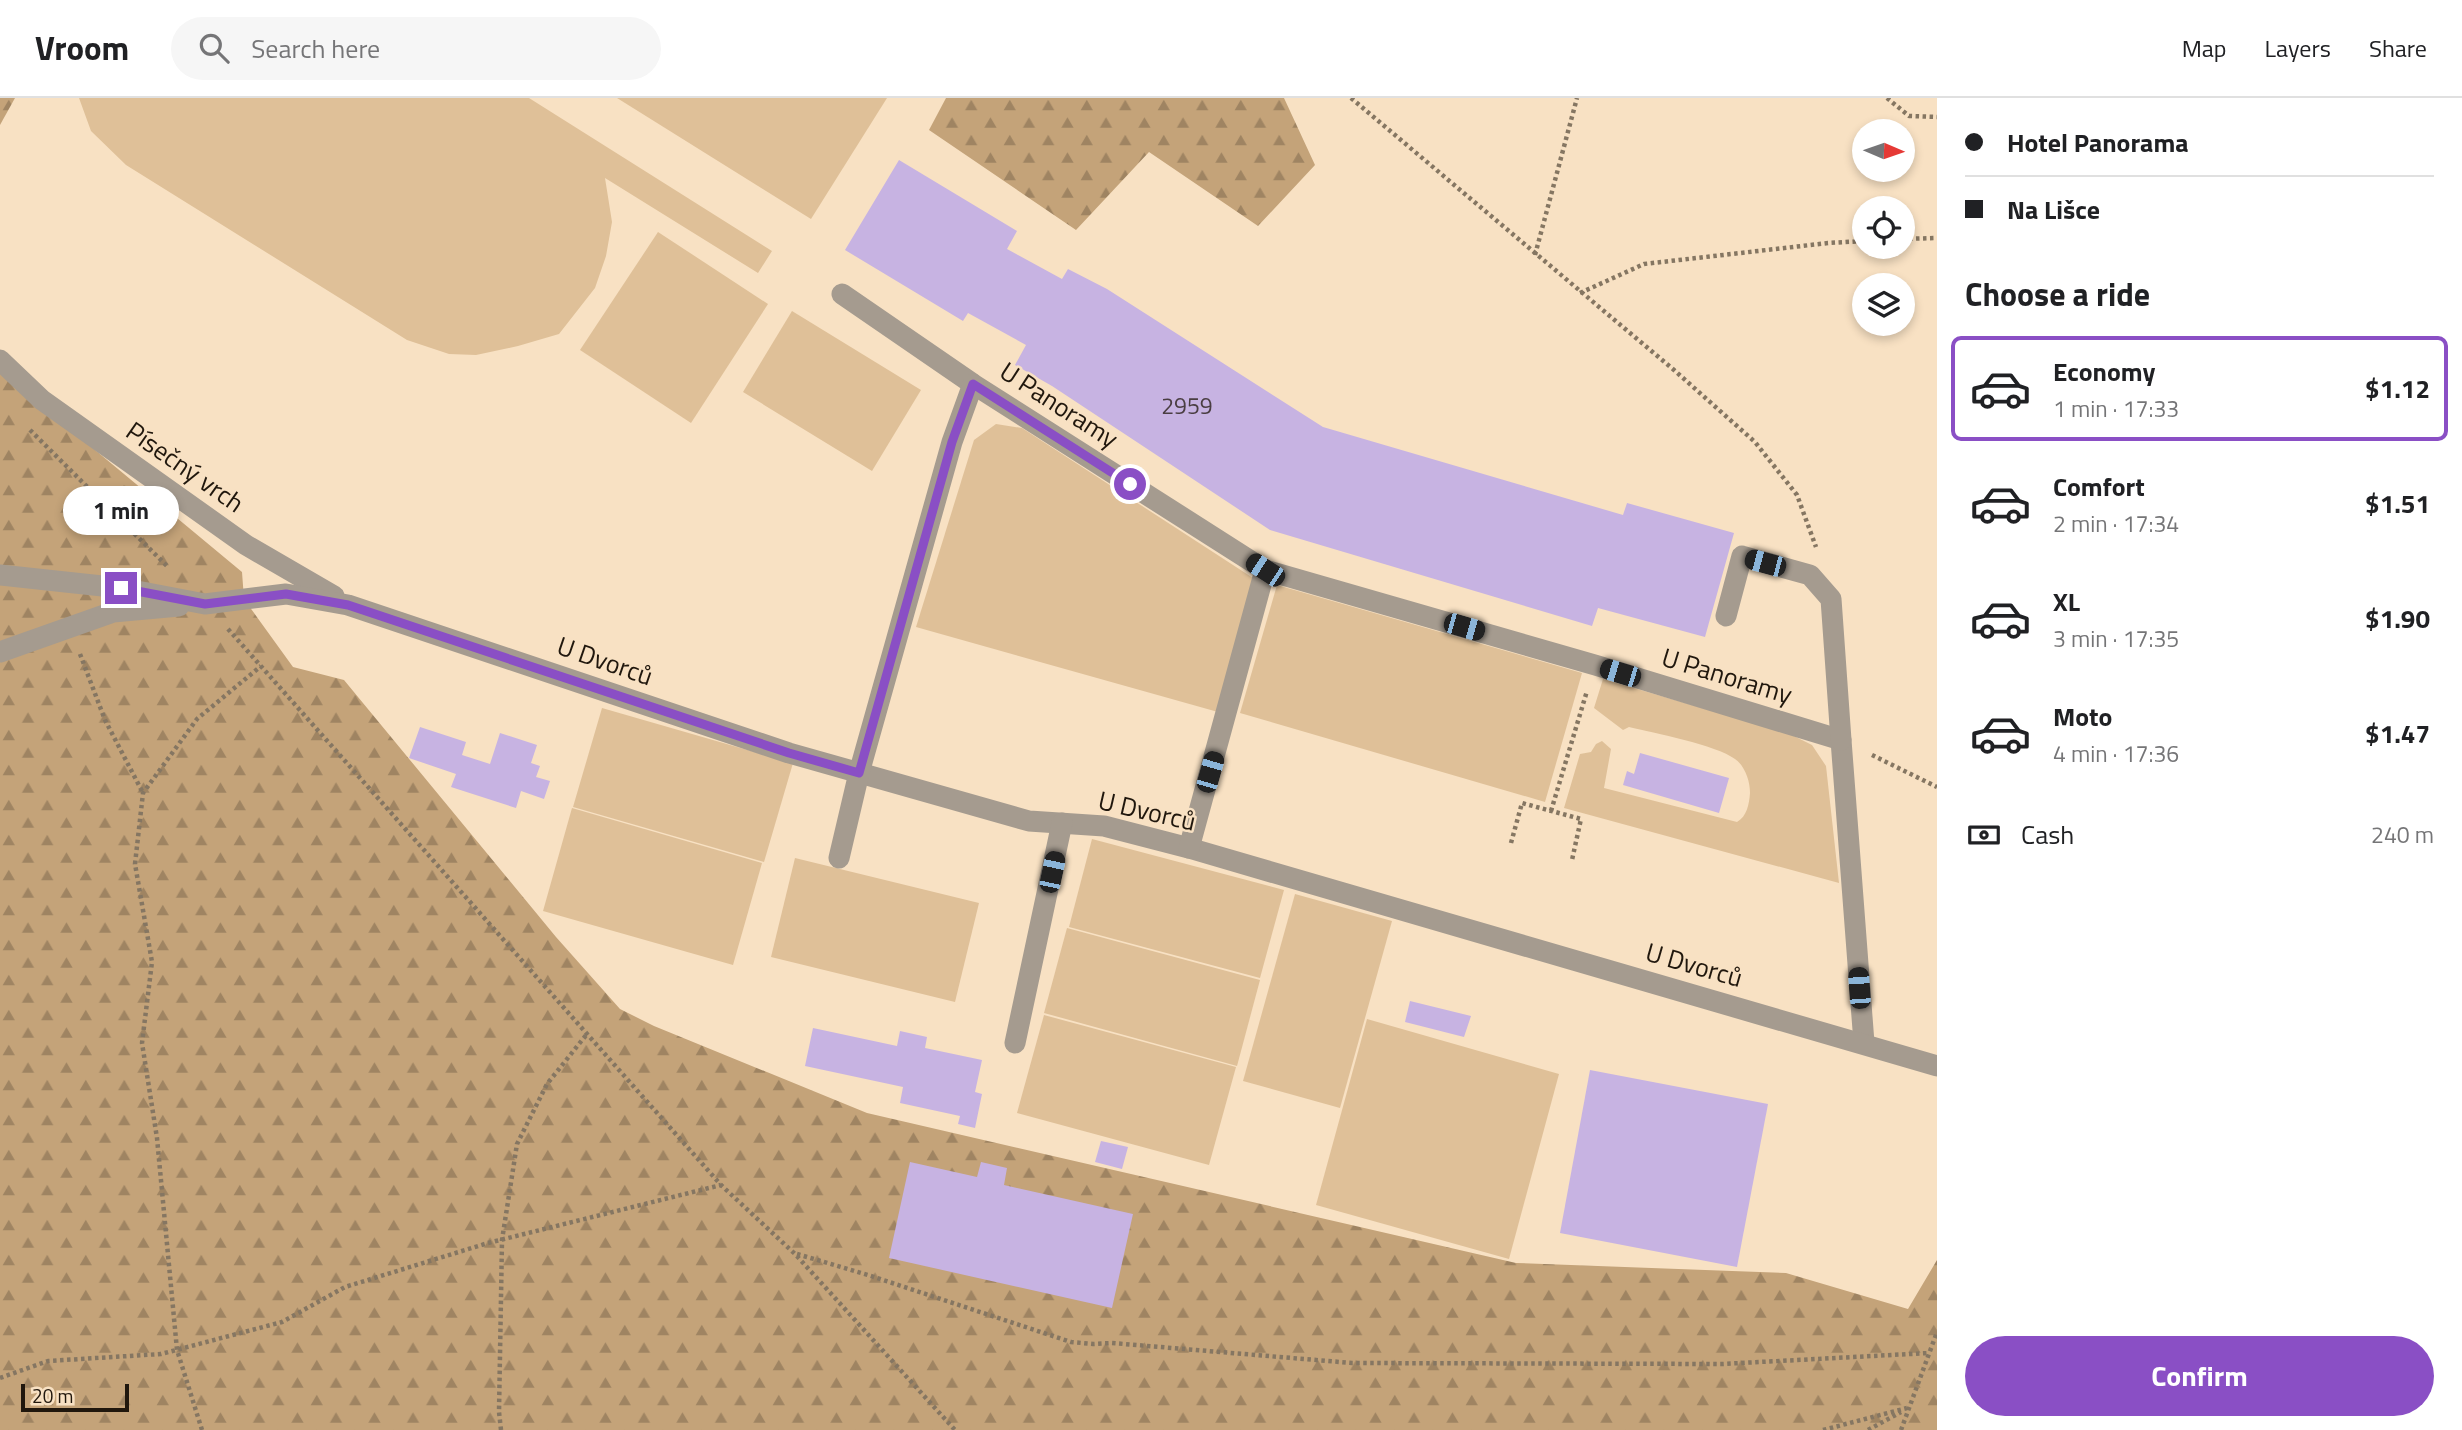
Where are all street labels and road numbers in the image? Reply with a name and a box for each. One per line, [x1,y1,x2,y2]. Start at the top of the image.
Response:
street label: U Panoramy [992,352,1126,458]
street label: Písečný vrch [118,412,252,522]
street label: U Dvorců [552,626,658,695]
street label: U Panoramy [1657,637,1797,714]
street label: U Dvorců [1094,780,1200,841]
street label: U Dvorců [1641,932,1747,997]

